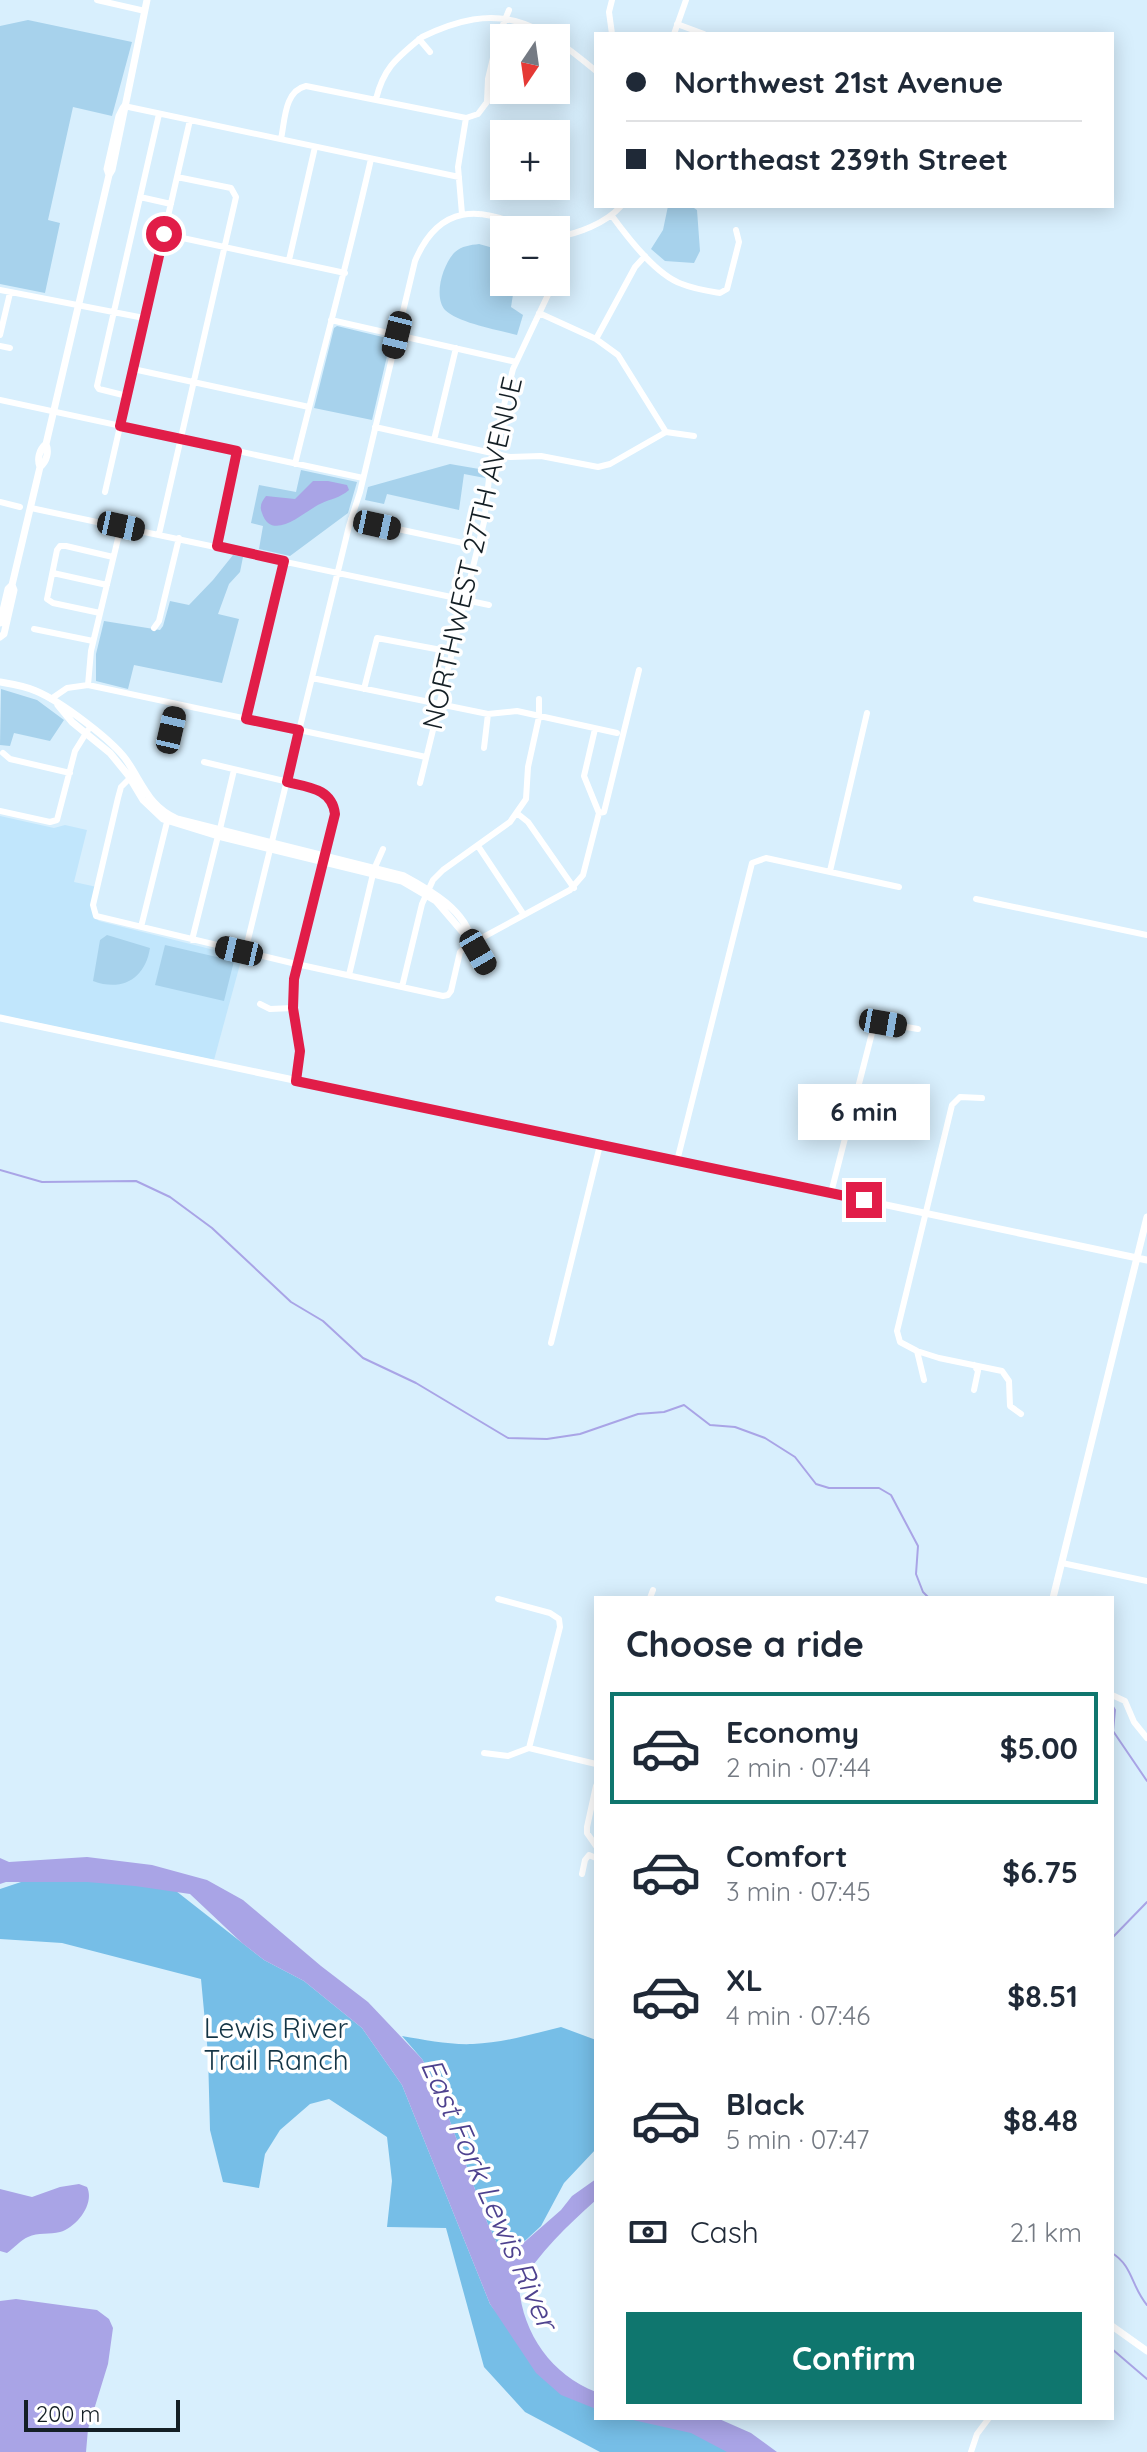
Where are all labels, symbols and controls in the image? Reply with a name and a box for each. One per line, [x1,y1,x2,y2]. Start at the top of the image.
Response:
north arrow [490,24,570,104]
map controls [490,24,570,296]
text: Northwest 21st Avenue [674,63,1003,101]
button: + [490,120,570,200]
text: Northeast 239th Street [674,140,1008,178]
route start [146,216,182,252]
button: − [490,216,570,296]
car [380,309,414,361]
street label: NORTHWEST 27TH AVENUE [414,373,529,733]
car [351,508,403,542]
car [95,509,147,543]
car [154,704,188,756]
car [456,925,500,979]
car [213,934,265,968]
car [857,1007,909,1039]
callout: 6 min [798,1084,930,1140]
text: 6 min [830,1095,898,1128]
route end [846,1182,882,1218]
text: Choose a ride [626,1621,864,1666]
icon: car [630,1712,702,1784]
text: Economy [726,1713,859,1751]
text: $5.00 [1000,1729,1078,1767]
text: 2 min · 07:44 [726,1751,871,1784]
icon: car [630,1836,702,1908]
text: Comfort [726,1837,847,1875]
text: $6.75 [1002,1853,1078,1891]
text: 3 min · 07:45 [726,1875,871,1908]
icon: car [630,1960,702,2032]
text: XL [726,1961,763,1999]
text: $8.51 [1007,1977,1078,2015]
text: 4 min · 07:46 [726,1999,870,2032]
park label: Lewis River Trail Ranch [203,2010,349,2077]
water label: East Fork Lewis River [413,2052,568,2338]
icon: car [630,2084,702,2156]
text: Black [726,2085,805,2123]
text: $8.48 [1003,2101,1078,2139]
text: 5 min · 07:47 [726,2123,869,2156]
icon: cash [626,2210,670,2254]
text: Cash [690,2213,759,2251]
text: 2.1 km [1010,2216,1082,2249]
button: Confirm [626,2312,1082,2404]
scale bar [24,2396,180,2432]
text: 200 m [36,2400,100,2428]

